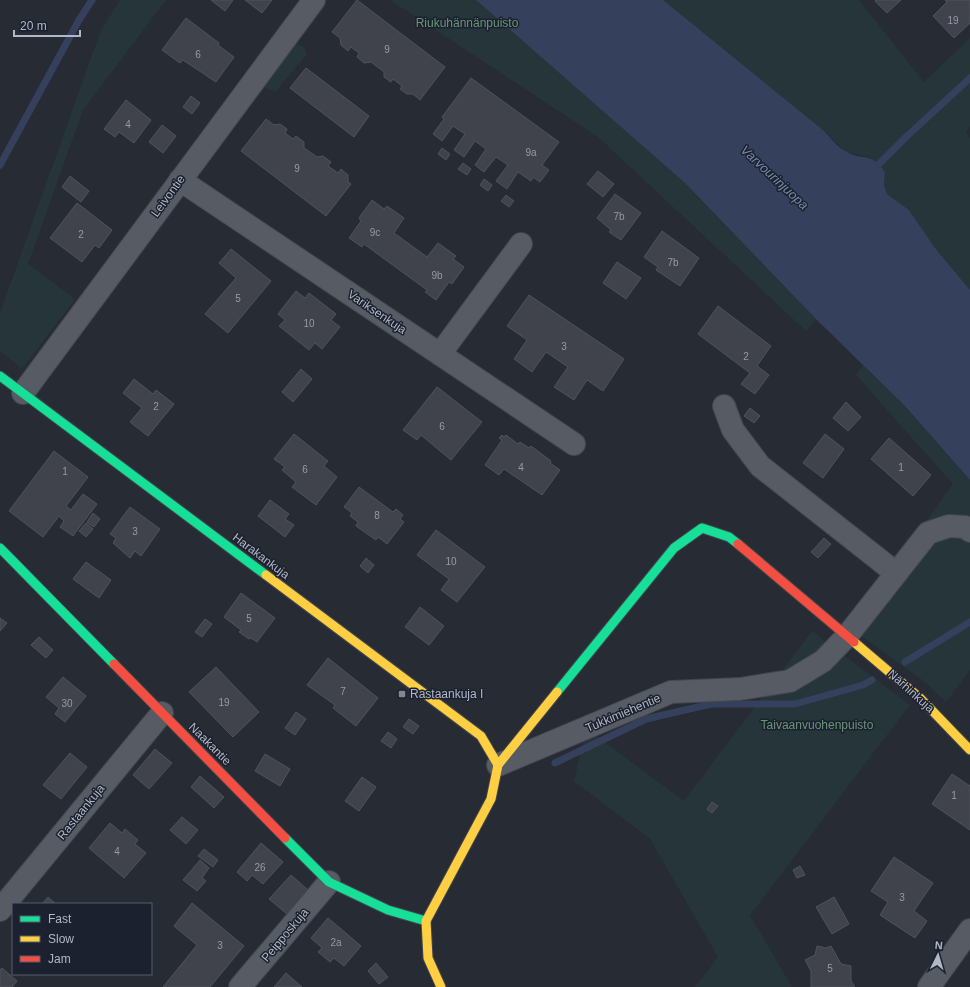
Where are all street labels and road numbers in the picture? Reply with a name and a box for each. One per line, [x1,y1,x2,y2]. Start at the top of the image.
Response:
street label: Leivontie [148,172,188,220]
street label: Variksenkuja [345,287,409,337]
street label: Harakankuja [230,530,292,582]
street label: Närhinkuja [885,667,937,716]
street label: Tukkimiehentie [583,691,663,735]
street label: Naakantie [186,720,234,768]
street label: Rastaankuja [55,781,108,842]
street label: Peipposkuja [259,905,312,965]

